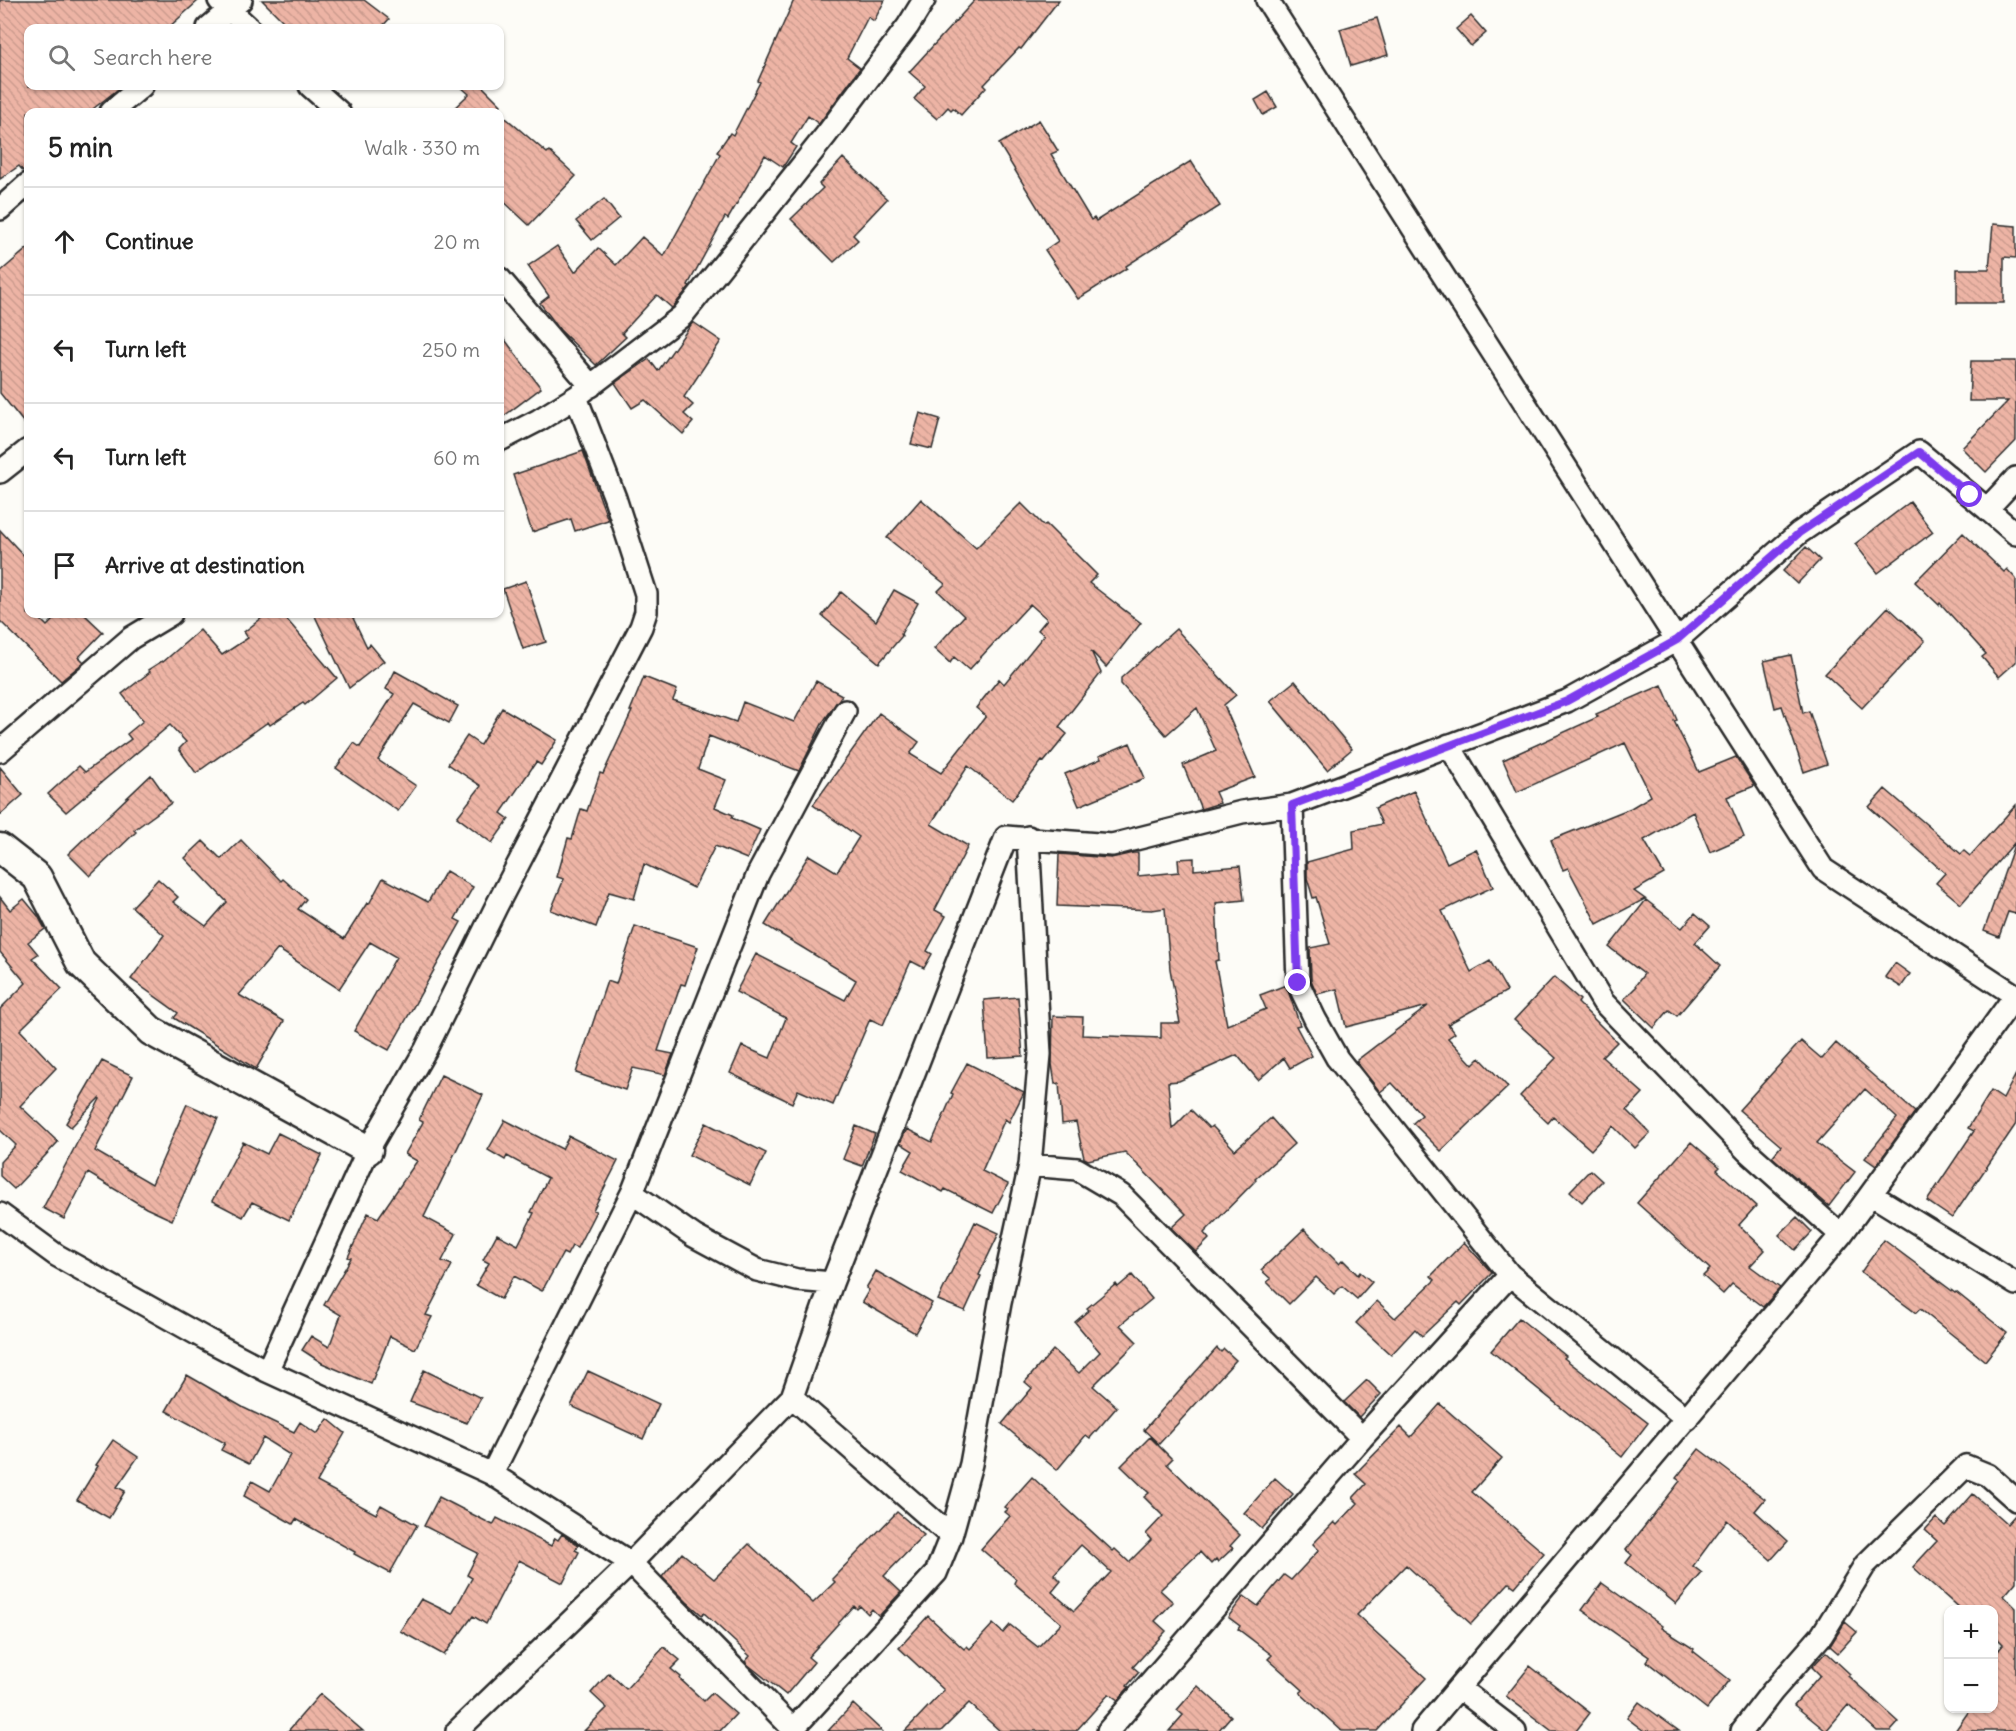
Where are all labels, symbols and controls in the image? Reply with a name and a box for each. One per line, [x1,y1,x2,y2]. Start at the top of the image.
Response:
search box [24,24,504,90]
icon: search [45,41,78,74]
text: Search here [93,43,212,71]
text: 5 min [48,131,113,164]
text: Walk · 330 m [364,135,480,160]
icon: ahead [48,225,81,258]
text: Continue [105,227,194,255]
text: 20 m [434,229,480,254]
icon: left [48,333,81,366]
text: Turn left [105,335,186,363]
text: 250 m [422,337,480,362]
icon: left [48,441,81,474]
text: Turn left [105,443,186,471]
text: 60 m [433,445,480,470]
route start [1956,481,1982,507]
icon: arrive [48,549,81,582]
text: Arrive at destination [105,551,305,579]
route end [1284,969,1310,995]
map controls [1944,1605,1998,1713]
button: + [1944,1605,1998,1659]
button: − [1944,1659,1998,1713]

